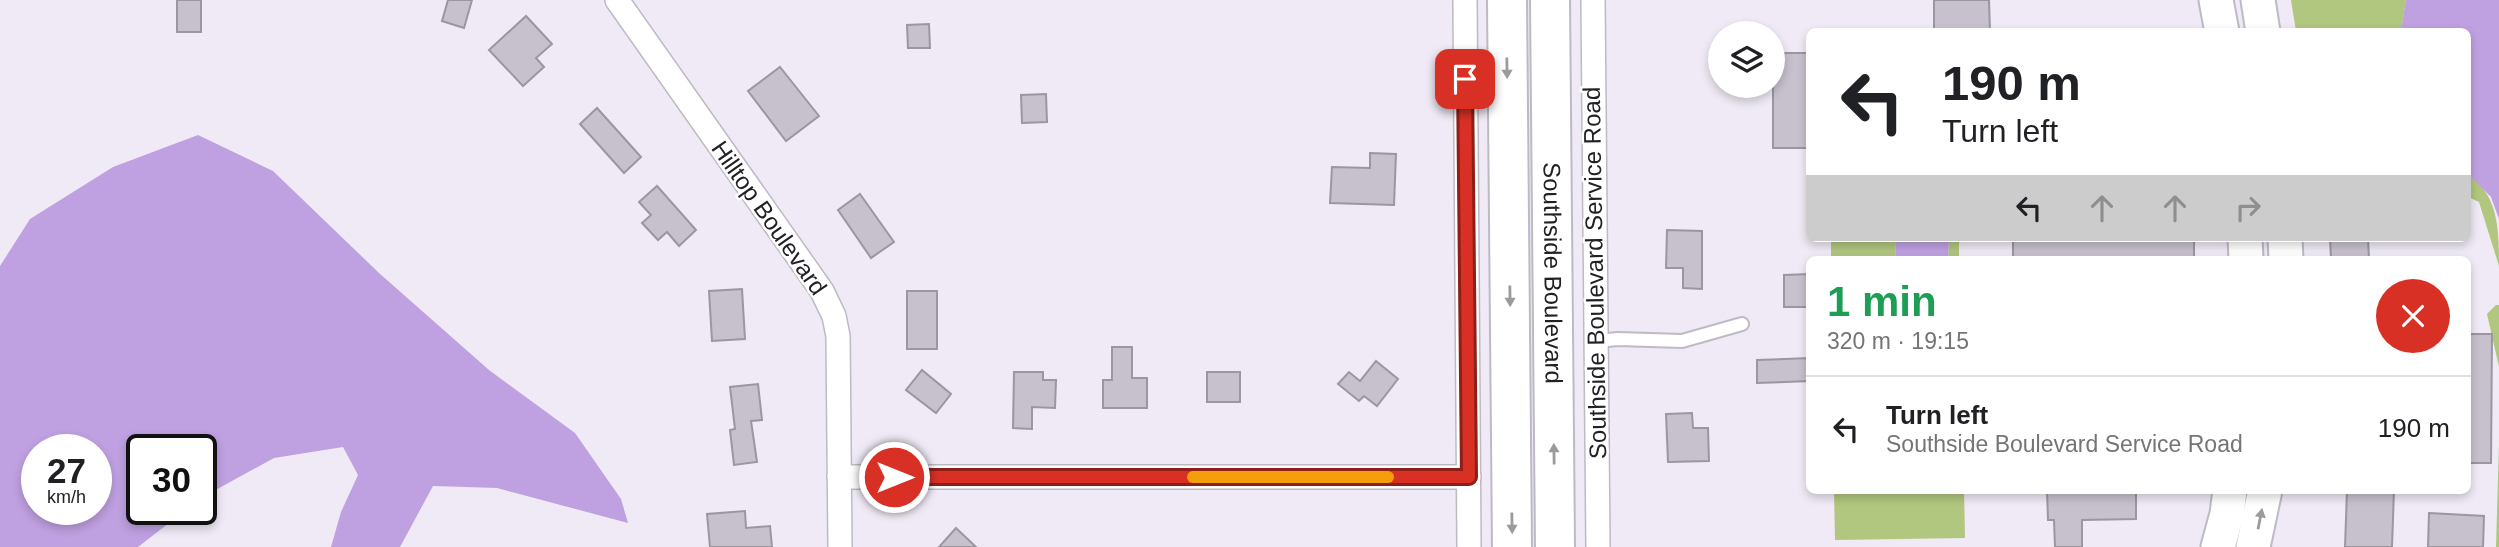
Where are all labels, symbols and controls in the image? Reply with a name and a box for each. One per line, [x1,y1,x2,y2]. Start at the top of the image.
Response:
map controls [1708,21,1785,98]
button: layers [1708,21,1785,98]
pin [1435,49,1495,109]
icon: left [1827,56,1918,147]
text: 190 m [1942,56,2081,110]
one-way arrow [1502,57,1513,79]
icon: arrive [1446,60,1484,98]
street label: Southside Boulevard Service Road [1578,87,1611,459]
text: Turn left [1942,113,2058,149]
street label: Hilltop Boulevard [706,136,833,300]
street label: Southside Boulevard [1538,162,1568,384]
icon: left [2010,189,2048,227]
icon: ahead [2083,189,2121,227]
icon: ahead [2156,189,2194,227]
icon: right [2229,189,2267,227]
text: 1 min [1827,278,1937,325]
button: close [2376,279,2450,353]
one-way arrow [1504,285,1515,307]
text: 320 m · 19:15 [1827,328,1969,354]
text: Turn left [1886,400,1988,430]
icon: left [1827,410,1865,448]
text: 190 m [2378,413,2450,443]
text: Southside Boulevard Service Road [1886,431,2243,457]
speed limit sign: 30 [126,434,217,525]
position arrow [857,440,931,514]
one-way arrow [1548,443,1560,465]
text: 27 [47,451,86,490]
text: km/h [47,487,86,507]
one-way arrow [2254,508,2265,530]
one-way arrow [1506,512,1518,534]

